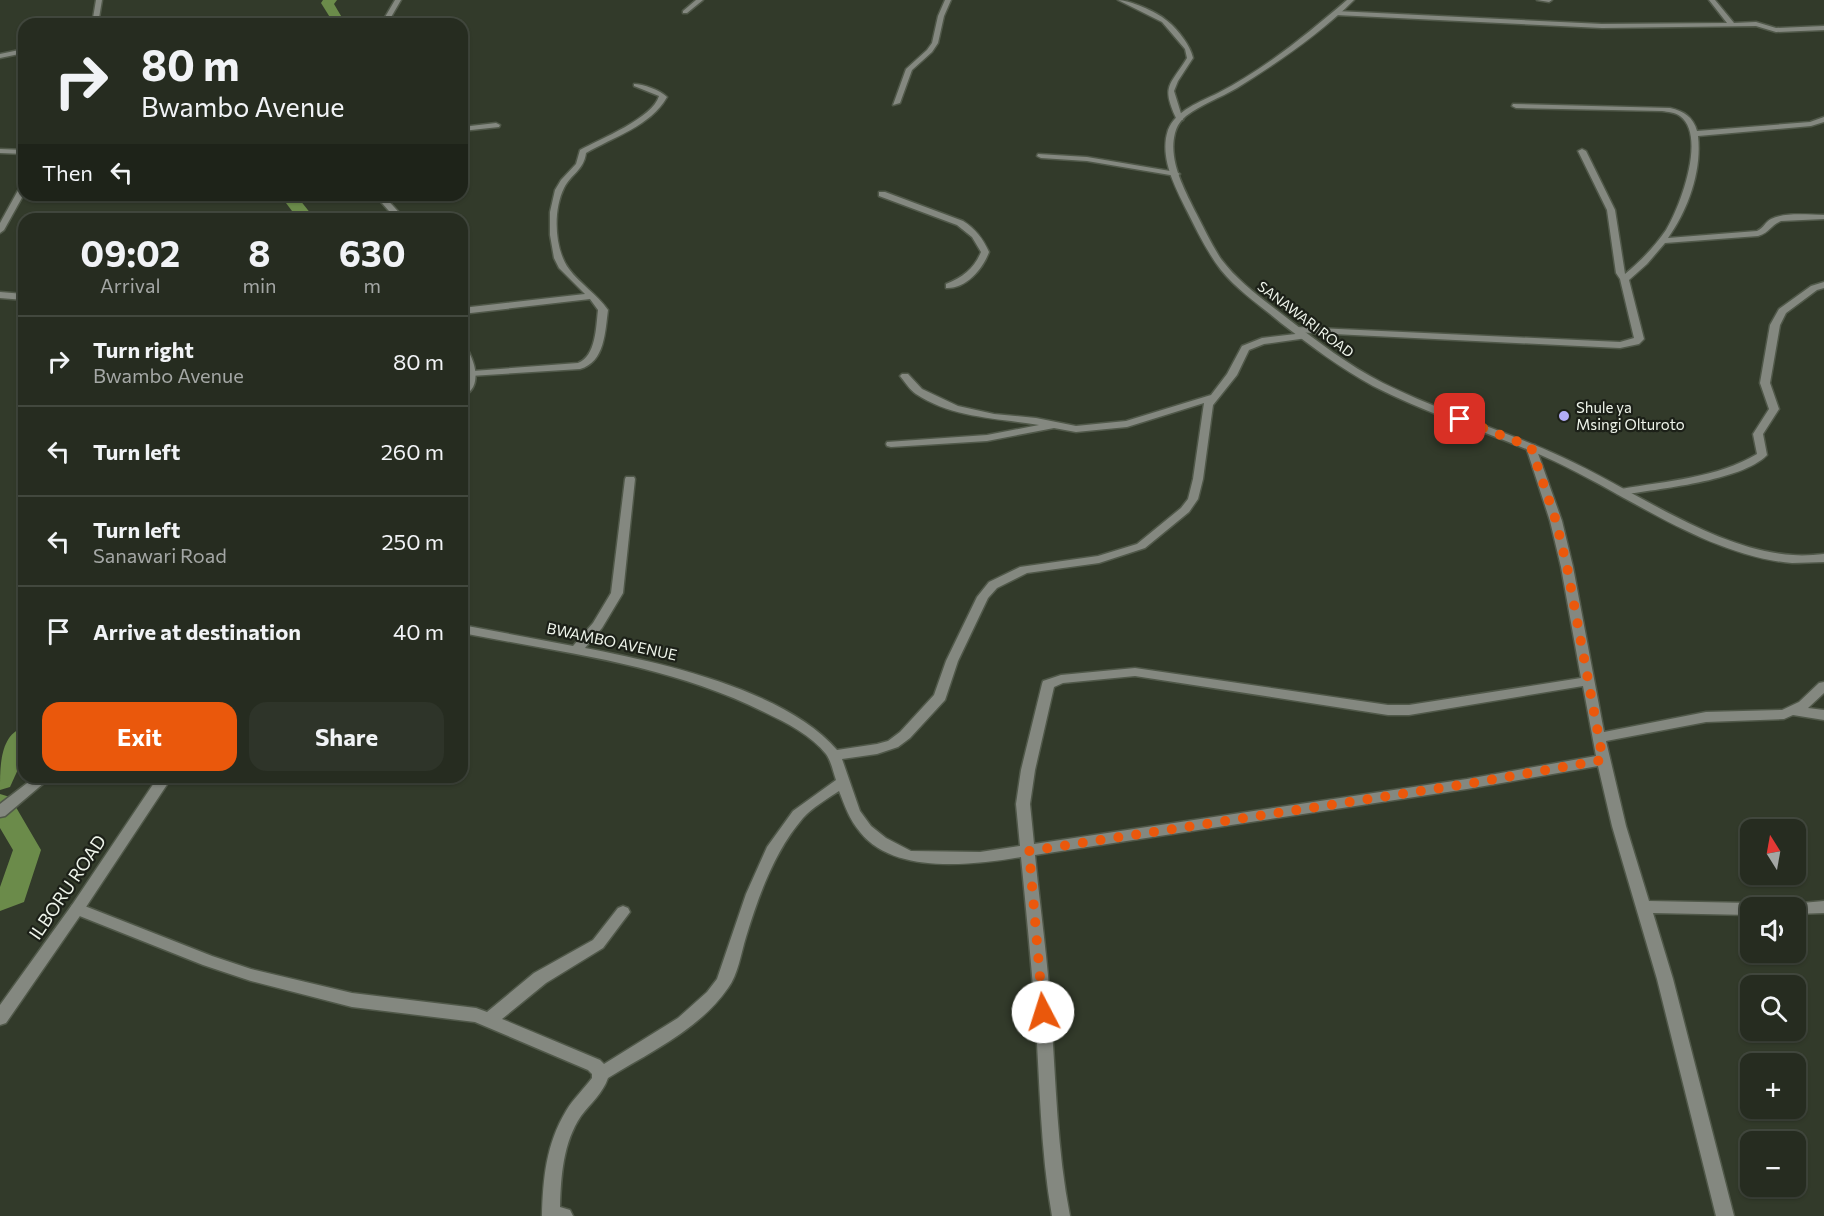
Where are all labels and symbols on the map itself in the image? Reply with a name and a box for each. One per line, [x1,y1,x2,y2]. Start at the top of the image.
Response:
street label: SANAWARI ROAD [1255,277,1357,361]
pin [1434,393,1485,444]
place label: Shule ya Msingi Olturoto [1576,398,1685,433]
marker: Shule ya Msingi Olturoto [1557,409,1571,423]
street label: BWAMBO AVENUE [545,618,679,664]
north arrow [1740,819,1806,885]
street label: ILBORU ROAD [24,830,110,944]
position arrow [1011,980,1075,1044]

